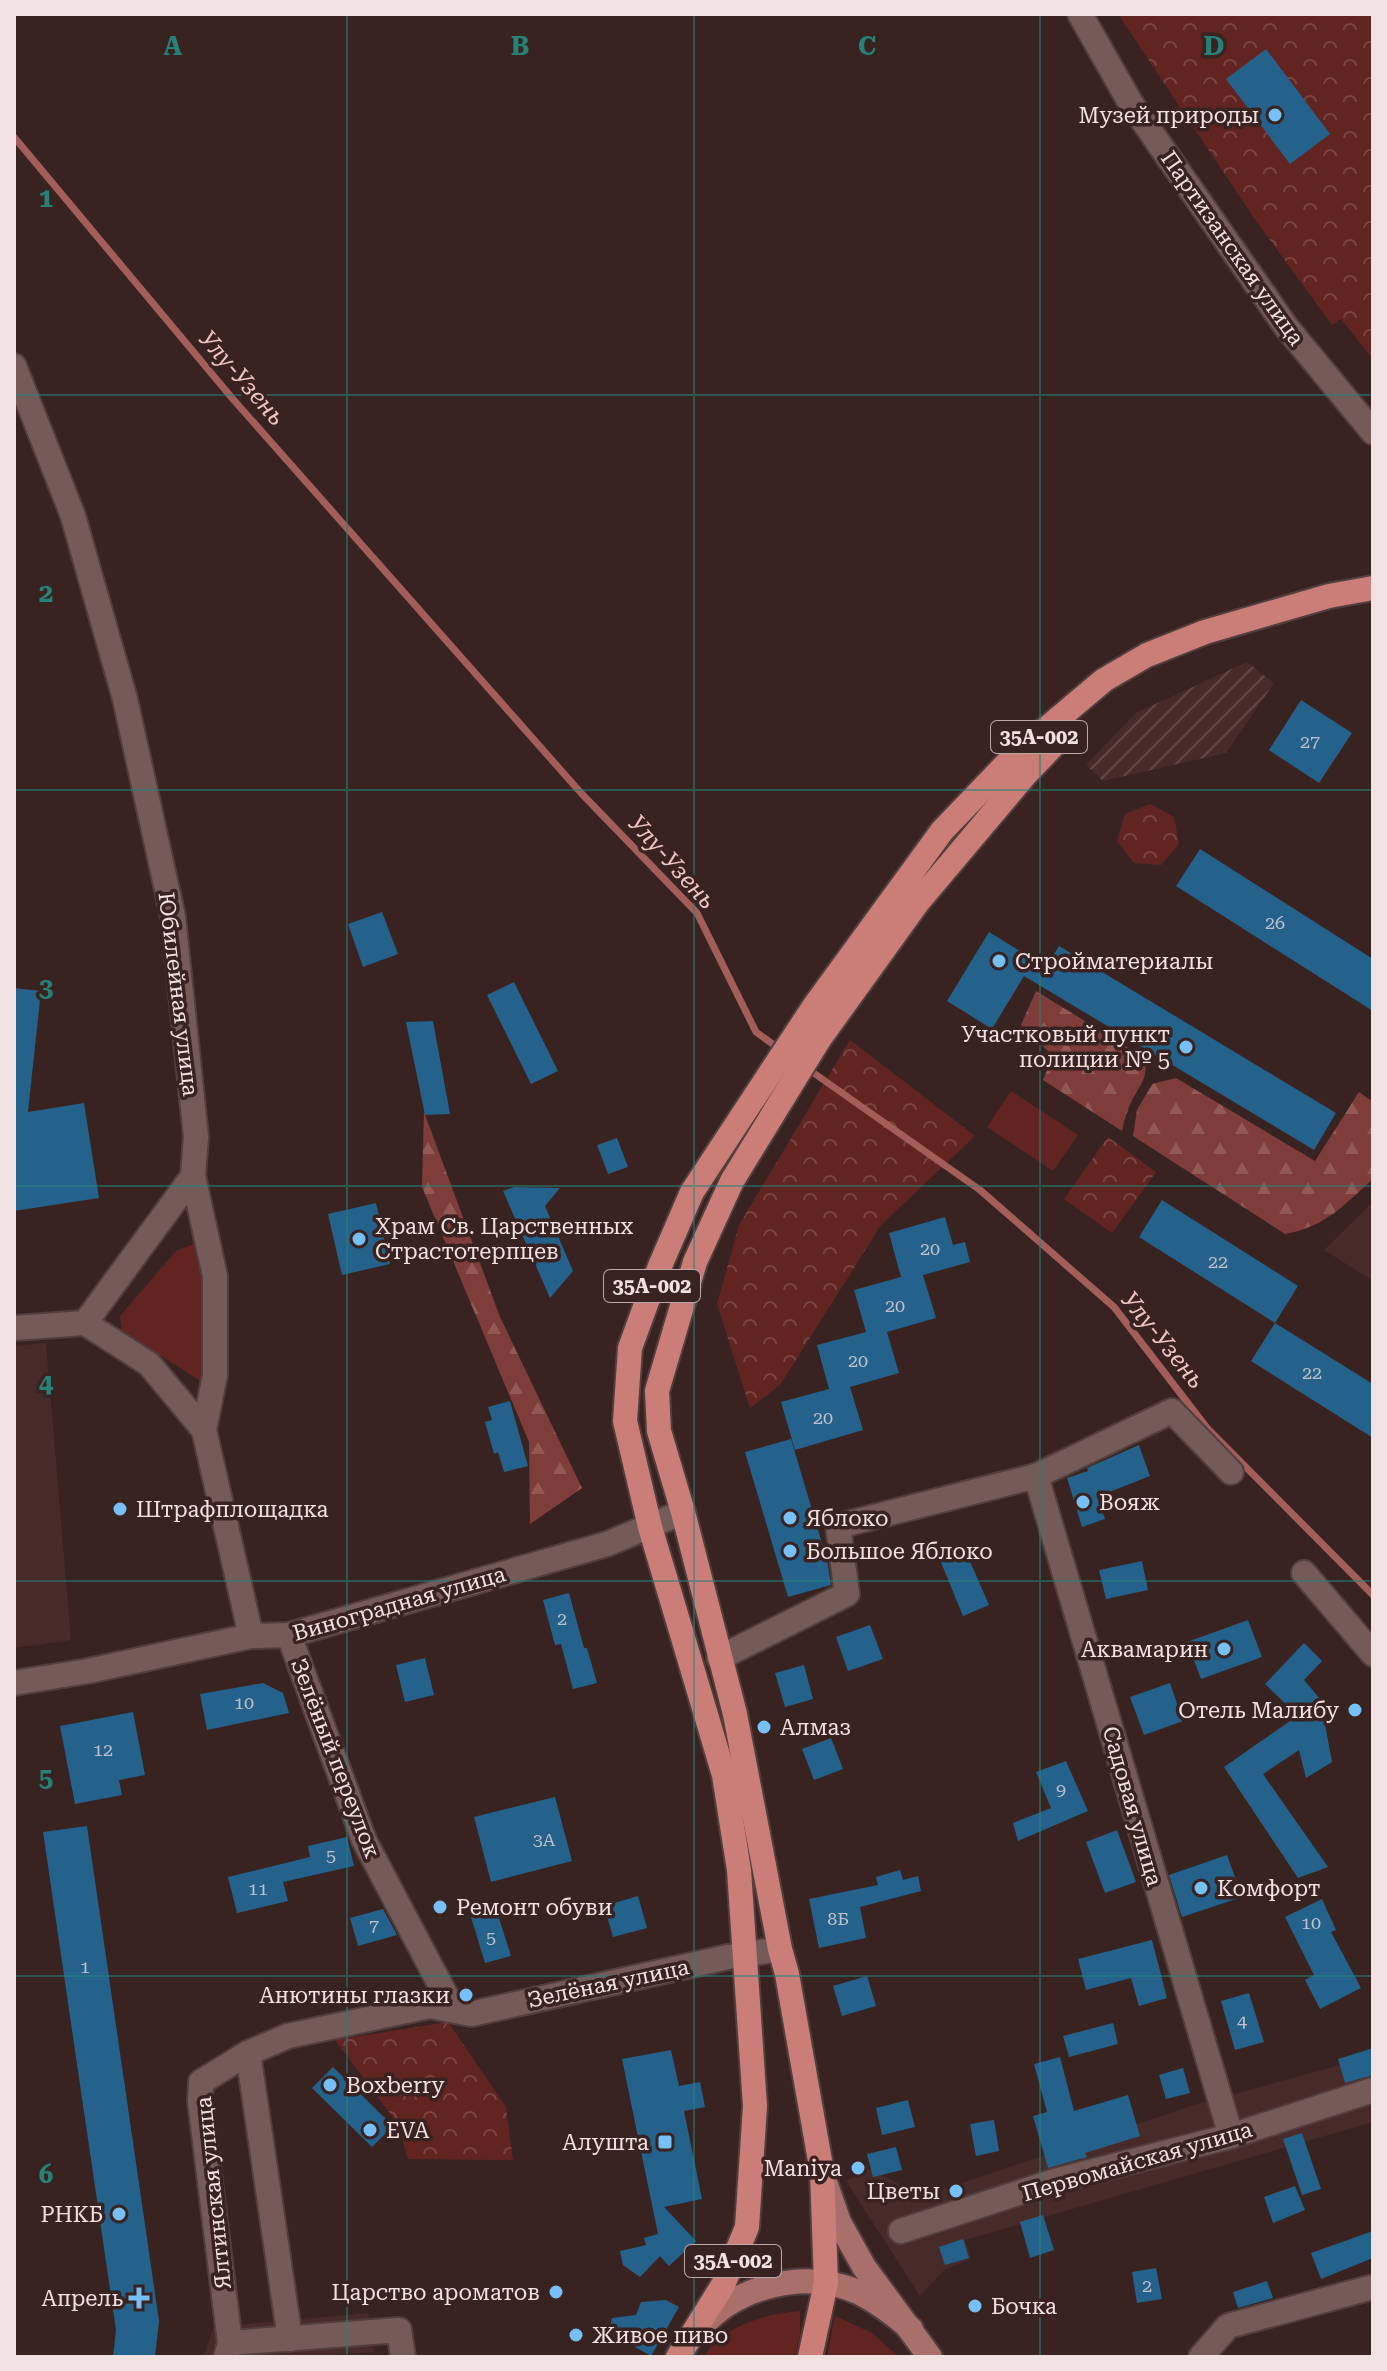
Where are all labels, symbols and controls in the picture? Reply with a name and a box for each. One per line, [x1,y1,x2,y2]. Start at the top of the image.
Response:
text: A [164,31,183,61]
text: B [511,31,529,61]
text: C [858,31,876,61]
text: D [1204,31,1224,61]
place label: Музей природы [1079,103,1259,128]
marker: Музей природы [1266,106,1284,124]
street label: Партизанская улица [1156,146,1309,350]
text: 1 [39,183,53,213]
water label: Улу-Узень [193,325,291,431]
text: 2 [39,578,53,608]
road number: 35А-002 [991,721,1087,753]
house number: 27 [1300,731,1320,752]
water label: Улу-Узень [623,809,721,915]
street label: Юбилейная улица [154,891,203,1097]
house number: 26 [1265,912,1285,933]
place label: Стройматериалы [1015,949,1213,974]
marker: Стройматериалы [990,952,1008,970]
text: 3 [39,973,53,1003]
place label: Участковый пункт полиции № 5 [961,1022,1170,1072]
marker: Участковый пункт полиции № 5 [1177,1038,1195,1056]
place label: Храм Св. Царственных Страстотерпцев [375,1214,634,1264]
marker: Храм Св. Царственных Страстотерпцев [350,1230,368,1248]
house number: 20 [920,1238,940,1259]
house number: 22 [1208,1251,1228,1272]
road number: 35А-002 [604,1270,700,1302]
water label: Улу-Узень [1115,1286,1211,1394]
house number: 20 [885,1295,905,1316]
house number: 20 [848,1350,868,1371]
house number: 22 [1302,1362,1322,1383]
text: 4 [39,1368,54,1398]
house number: 20 [813,1407,833,1428]
place label: Вояж [1099,1490,1160,1515]
marker: Вояж [1074,1493,1092,1511]
place label: Штрафплощадка [136,1497,328,1522]
marker: Штрафплощадка [111,1500,129,1518]
place label: Яблоко [806,1506,889,1531]
marker: Яблоко [781,1509,799,1527]
place label: Большое Яблоко [806,1539,993,1564]
marker: Большое Яблоко [781,1542,799,1560]
street label: Виноградная улица [290,1561,508,1646]
house number: 2 [557,1608,567,1629]
place label: Аквамарин [1081,1637,1208,1662]
marker: Аквамарин [1215,1640,1233,1658]
street label: Зелёный переулок [286,1655,385,1862]
house number: 10 [234,1692,254,1713]
place label: Отель Малибу [1178,1698,1339,1723]
marker: Отель Малибу [1346,1701,1364,1719]
place label: Алмаз [780,1715,851,1740]
marker: Алмаз [755,1718,773,1736]
street label: Садовая улица [1098,1723,1167,1889]
house number: 12 [93,1739,113,1760]
text: 5 [39,1763,53,1793]
house number: 9 [1056,1779,1066,1800]
house number: 3А [533,1829,556,1850]
house number: 5 [326,1845,336,1866]
place label: Комфорт [1217,1876,1320,1901]
house number: 11 [248,1878,268,1899]
marker: Комфорт [1192,1879,1210,1897]
place label: Ремонт обуви [456,1895,612,1920]
marker: Ремонт обуви [431,1898,449,1916]
house number: 8Б [827,1908,849,1929]
house number: 10 [1301,1912,1321,1933]
house number: 7 [369,1915,379,1936]
house number: 5 [486,1927,496,1948]
street label: Зелёная улица [525,1954,691,2013]
house number: 1 [80,1956,90,1977]
place label: Анютины глазки [259,1983,450,2008]
marker: Анютины глазки [457,1986,475,2004]
house number: 4 [1237,2010,1247,2031]
place label: Boxberry [346,2073,444,2098]
marker: Boxberry [321,2076,339,2094]
street label: Ялтинская улица [191,2095,236,2291]
street label: Первомайская улица [1020,2117,1255,2206]
place label: EVA [386,2118,430,2143]
marker: EVA [361,2121,379,2139]
place label: Алушта [562,2130,649,2155]
marker: Алушта [656,2133,674,2151]
place label: Maniya [764,2156,842,2181]
text: 6 [39,2159,53,2189]
marker: Maniya [849,2159,867,2177]
place label: Цветы [867,2179,940,2204]
marker: Цветы [947,2182,965,2200]
place label: РНКБ [41,2202,103,2227]
marker: РНКБ [110,2205,128,2223]
road number: 35А-002 [685,2245,781,2277]
house number: 2 [1142,2275,1152,2296]
place label: Царство ароматов [332,2280,540,2305]
marker: Царство ароматов [547,2283,565,2301]
place label: Апрель [42,2286,123,2311]
marker: Апрель [130,2289,148,2307]
place label: Бочка [991,2294,1057,2319]
marker: Бочка [966,2297,984,2315]
place label: Живое пиво [592,2323,728,2348]
marker: Живое пиво [567,2326,585,2344]

